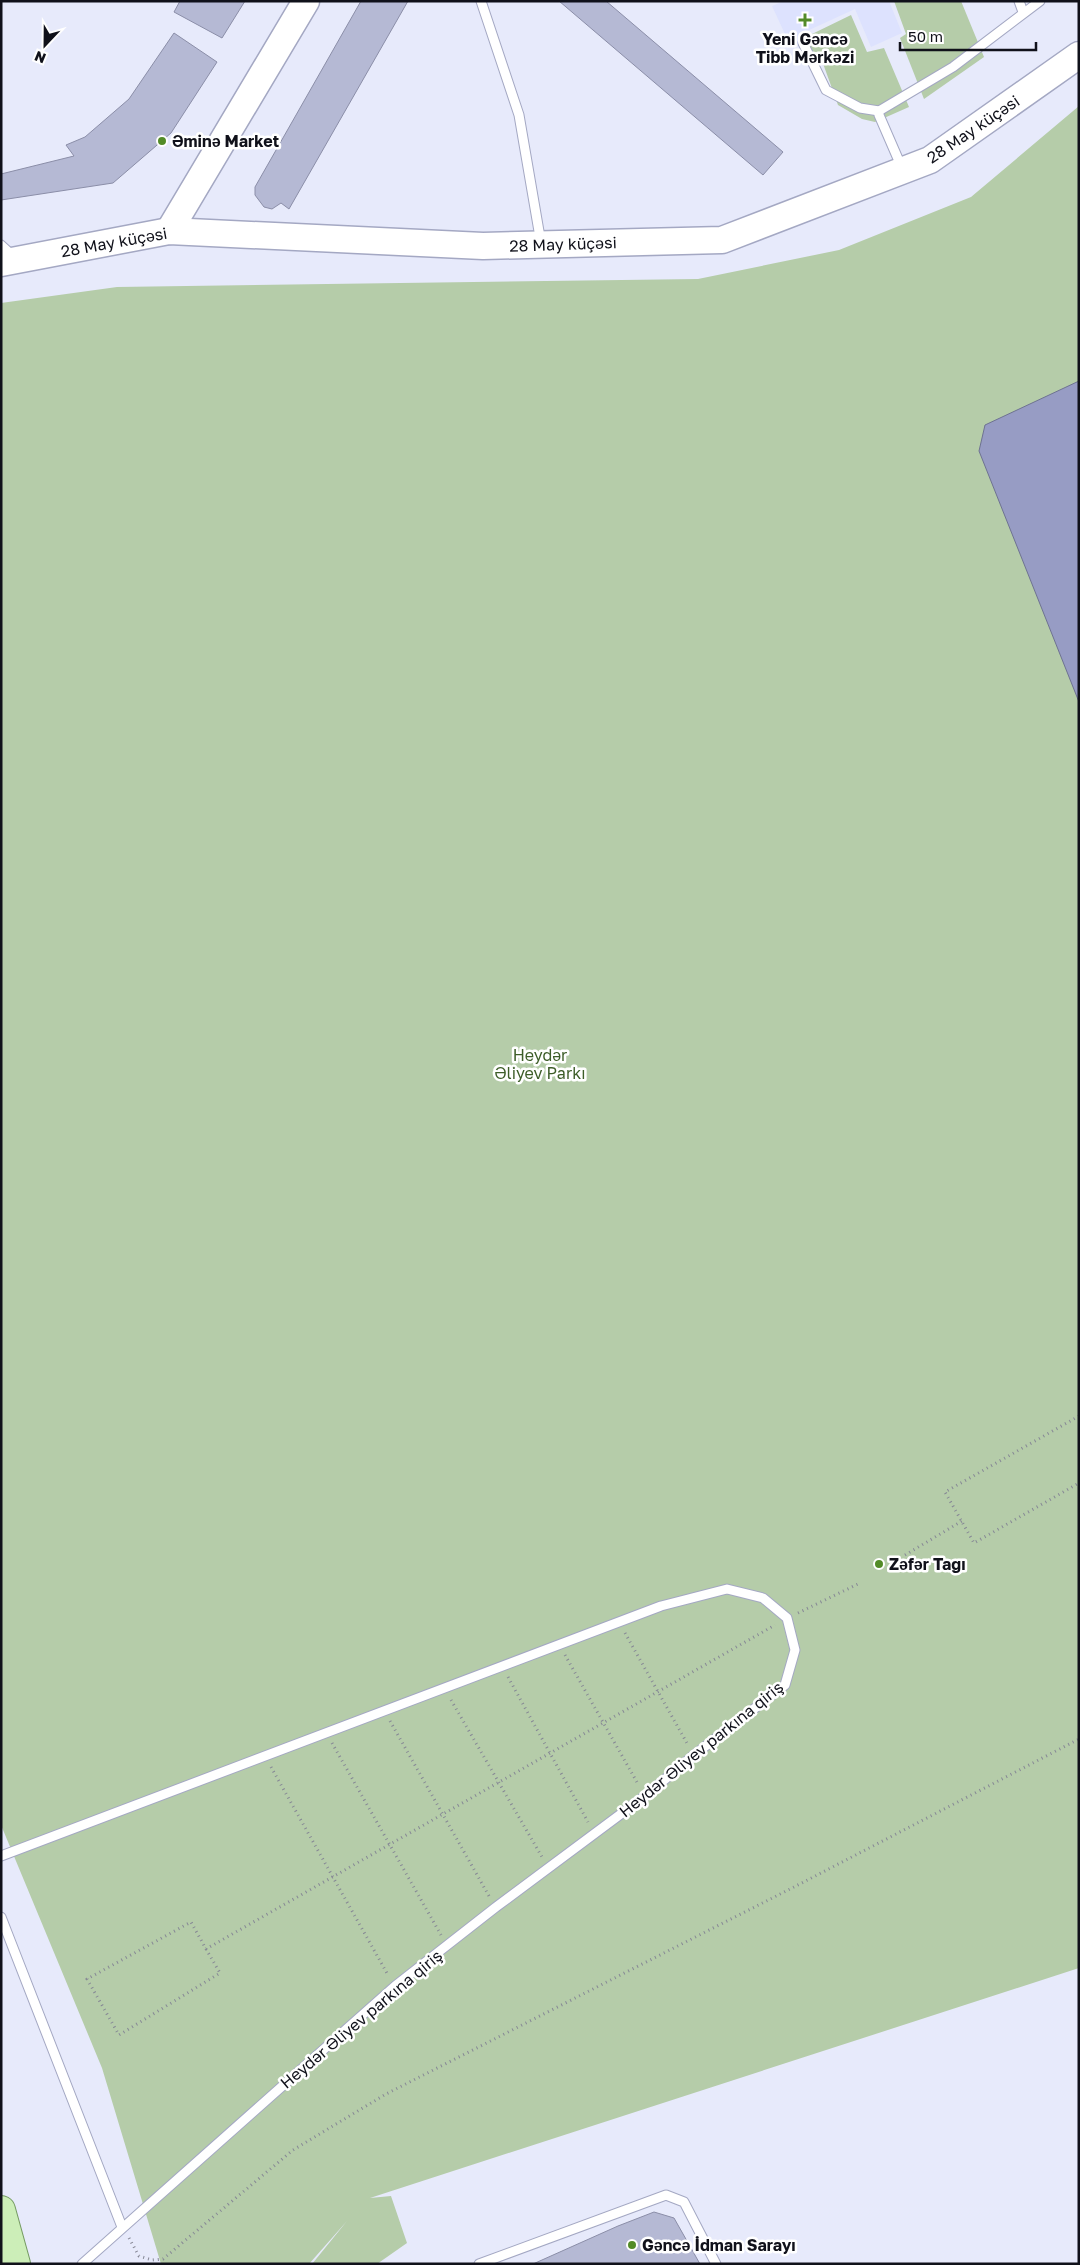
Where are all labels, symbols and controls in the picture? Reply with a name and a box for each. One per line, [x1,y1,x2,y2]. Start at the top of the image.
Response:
marker: Yeni Gəncə Tibb Mərkəzi [798,13,812,27]
north arrow [20,20,70,70]
scale bar [900,20,1036,52]
text: 50 m [908,27,943,45]
place label: Yeni Gəncə Tibb Mərkəzi [756,29,854,67]
text: N [32,48,48,67]
street label: 28 May küçəsi [923,91,1023,167]
place label: Əminə Market [172,131,279,151]
marker: Əminə Market [156,135,168,147]
street label: 28 May küçəsi [59,223,169,261]
street label: 28 May küçəsi [509,232,617,256]
park label: Heydər Əliyev Parkı [495,1045,585,1083]
place label: Zəfər Tağı [889,1554,966,1574]
marker: Zəfər Tağı [873,1558,885,1570]
street label: Heydər Əliyev parkına qiriş [615,1677,787,1821]
street label: Heydər Əliyev parkına qiriş [276,1945,446,2093]
place label: Gəncə İdman Sarayı [642,2235,796,2255]
marker: Gəncə İdman Sarayı [626,2239,638,2251]

